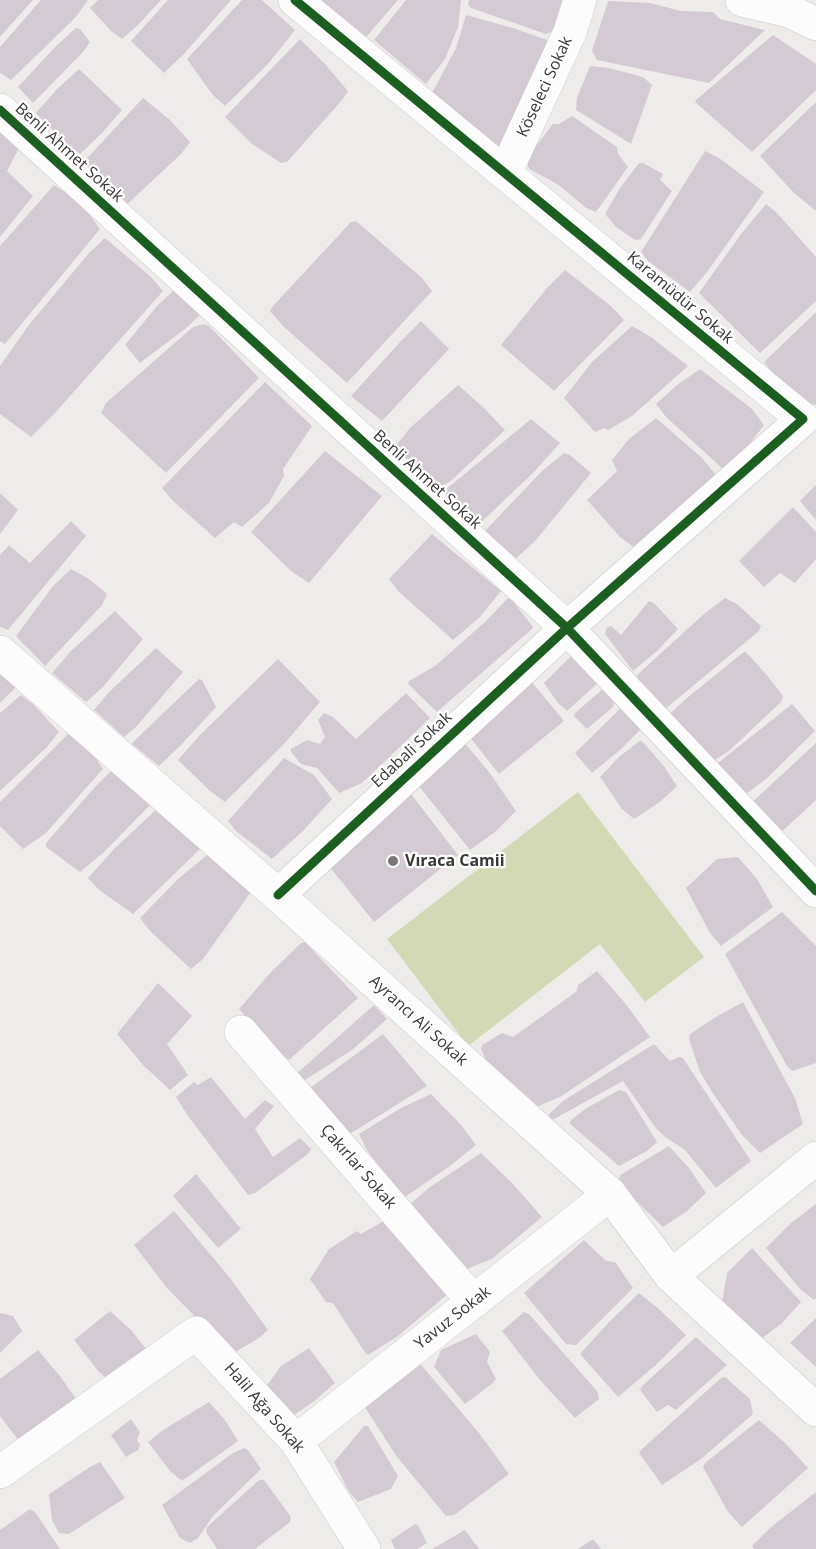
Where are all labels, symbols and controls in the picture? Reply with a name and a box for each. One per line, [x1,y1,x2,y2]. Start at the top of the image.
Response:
street label: Köseleci Sokak [513,34,577,140]
street label: Benli Ahmet Sokak [11,99,127,207]
street label: Karamüdür Sokak [623,248,737,348]
street label: Benli Ahmet Sokak [369,426,485,534]
street label: Edabali Sokak [368,708,456,792]
place label: Vıraca Camii [405,851,505,871]
marker: Vıraca Camii [386,854,400,868]
street label: Ayrancı Ali Sokak [365,972,471,1070]
street label: Çakırlar Sokak [316,1121,400,1213]
street label: Yavuz Sokak [411,1282,495,1354]
street label: Halil Ağa Sokak [220,1359,308,1457]

